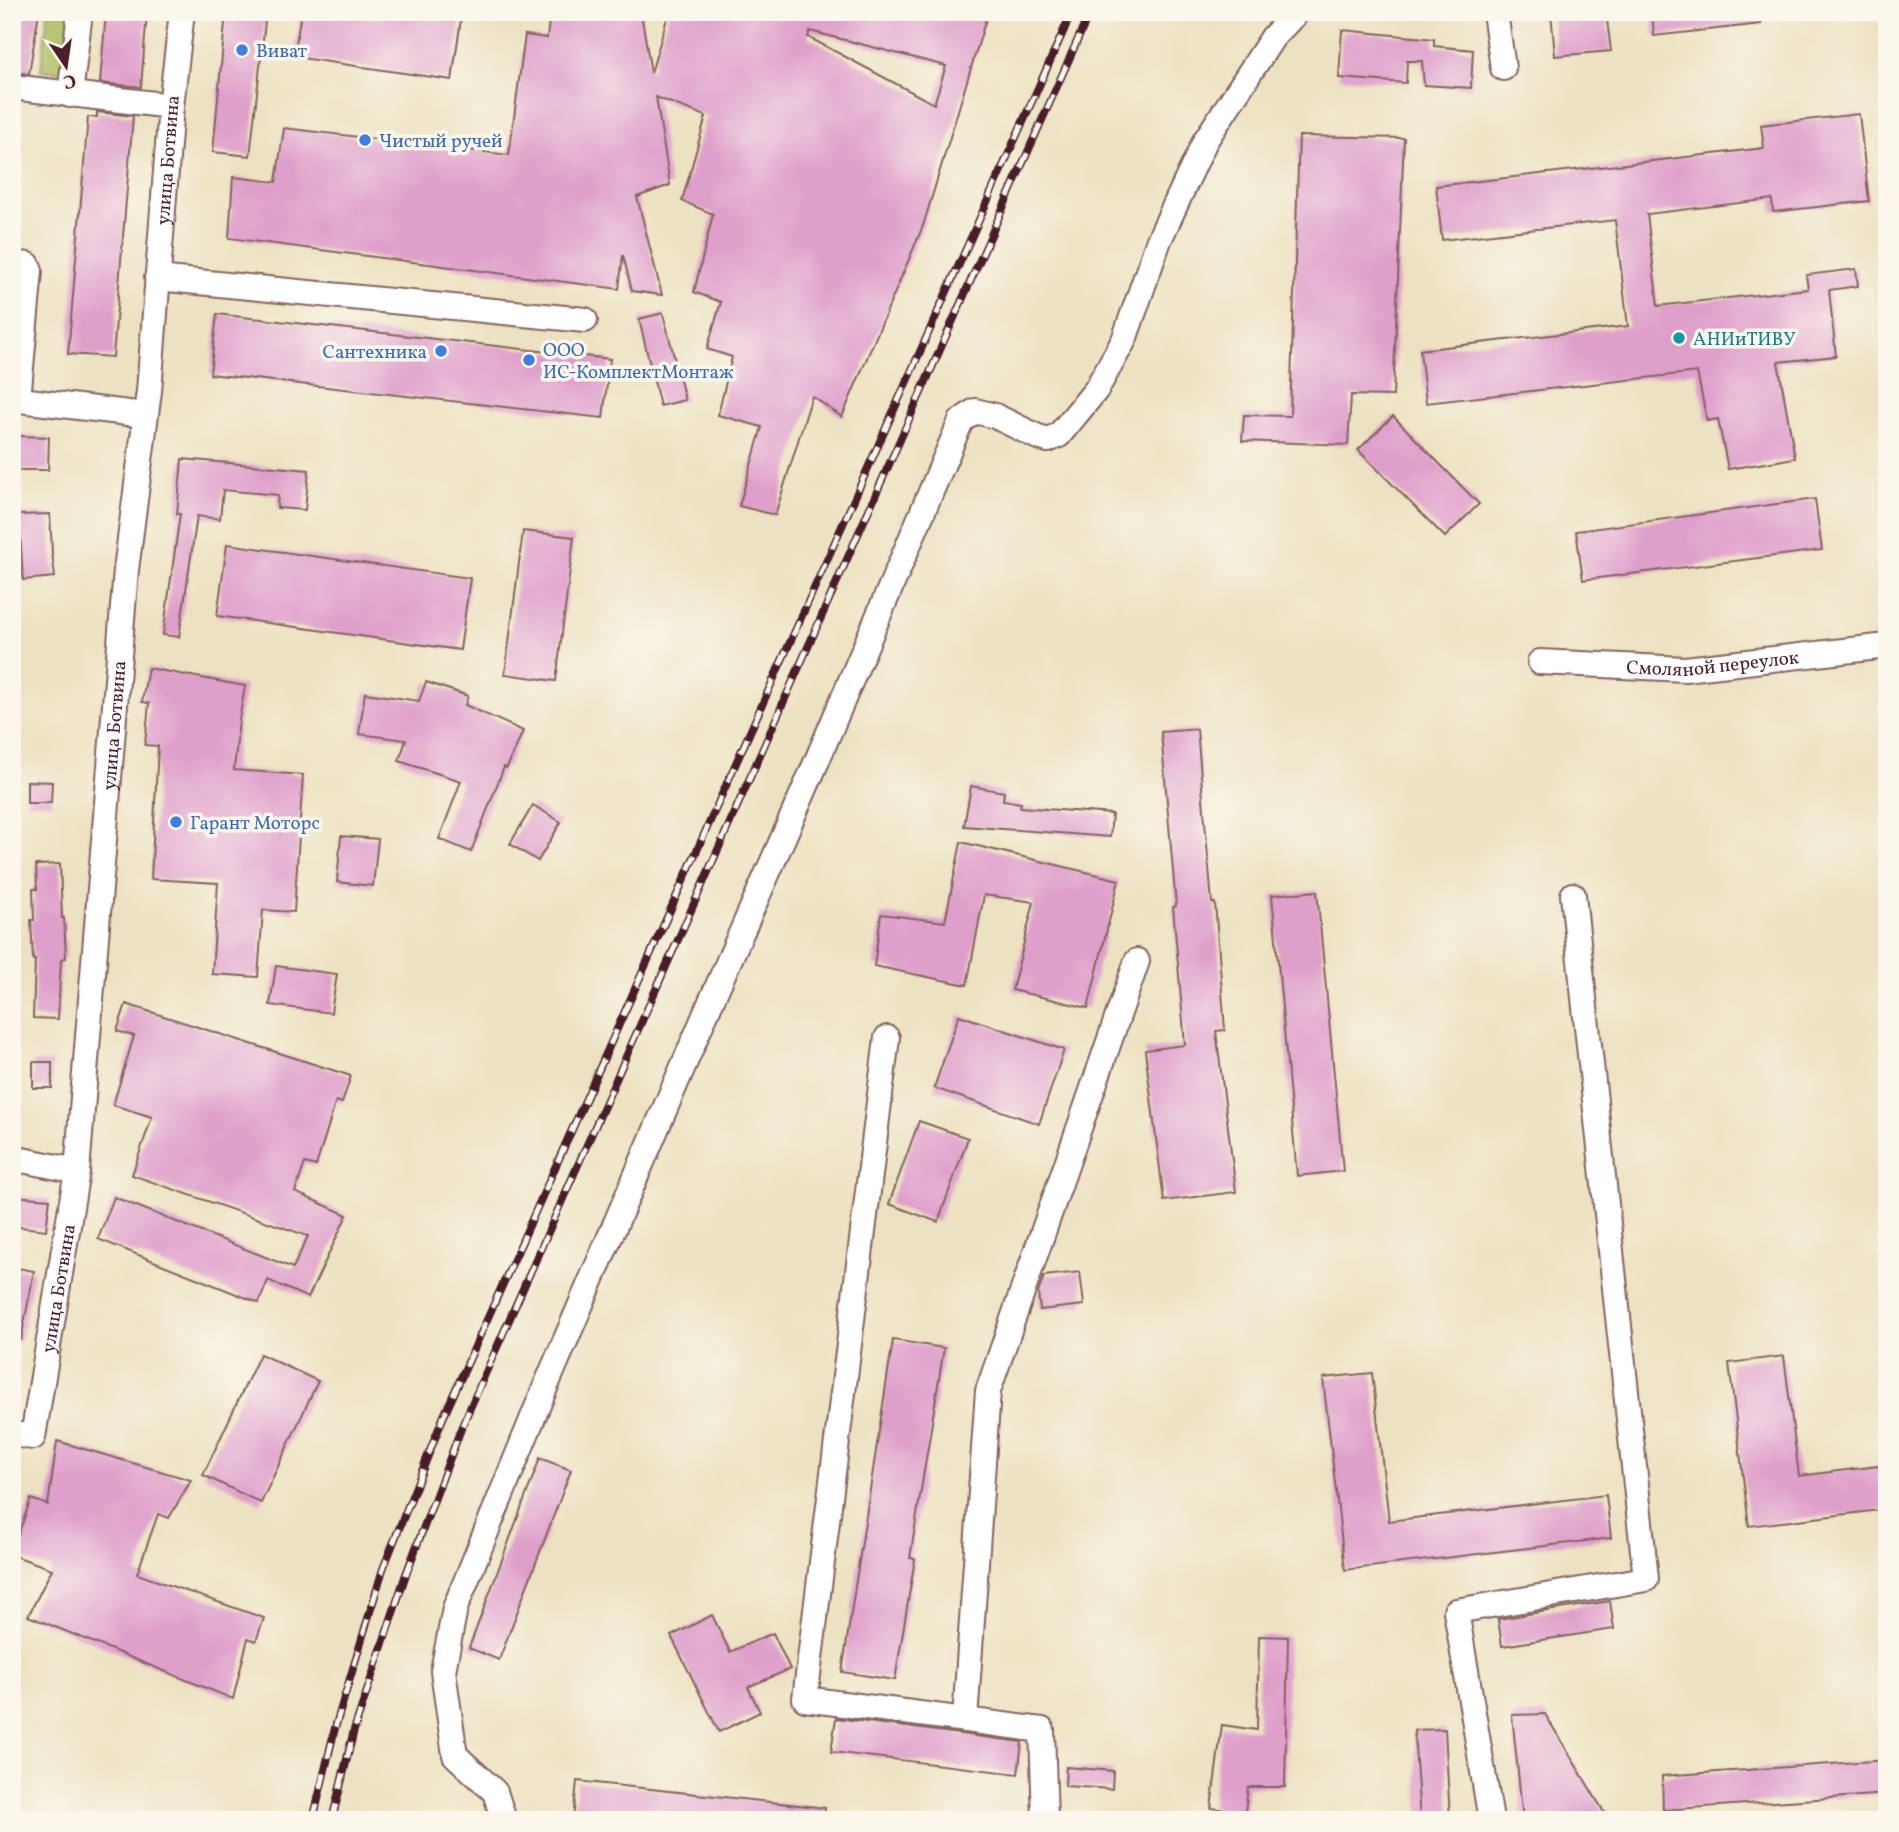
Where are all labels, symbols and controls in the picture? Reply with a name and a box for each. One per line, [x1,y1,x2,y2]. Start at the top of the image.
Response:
north arrow [32,32,102,102]
place label: Виват [256,39,308,65]
marker: Виват [234,42,250,58]
text: С [60,67,78,95]
street label: улица Ботвина [151,94,187,226]
place label: Чистый ручей [379,129,503,155]
marker: Чистый ручей [357,132,373,148]
place label: АНИиТИВУ [1693,327,1796,353]
marker: АНИиТИВУ [1671,330,1687,346]
place label: ООО ИС-КомплектМонтаж [543,338,734,386]
place label: Сантехника [322,340,427,366]
marker: Сантехника [433,343,449,359]
marker: ООО ИС-КомплектМонтаж [521,352,537,368]
street label: Смоляной переулок [1626,645,1800,684]
street label: улица Ботвина [97,659,134,791]
place label: Гарант Моторс [190,811,320,837]
marker: Гарант Моторс [168,814,184,830]
street label: улица Ботвина [36,1222,83,1355]

